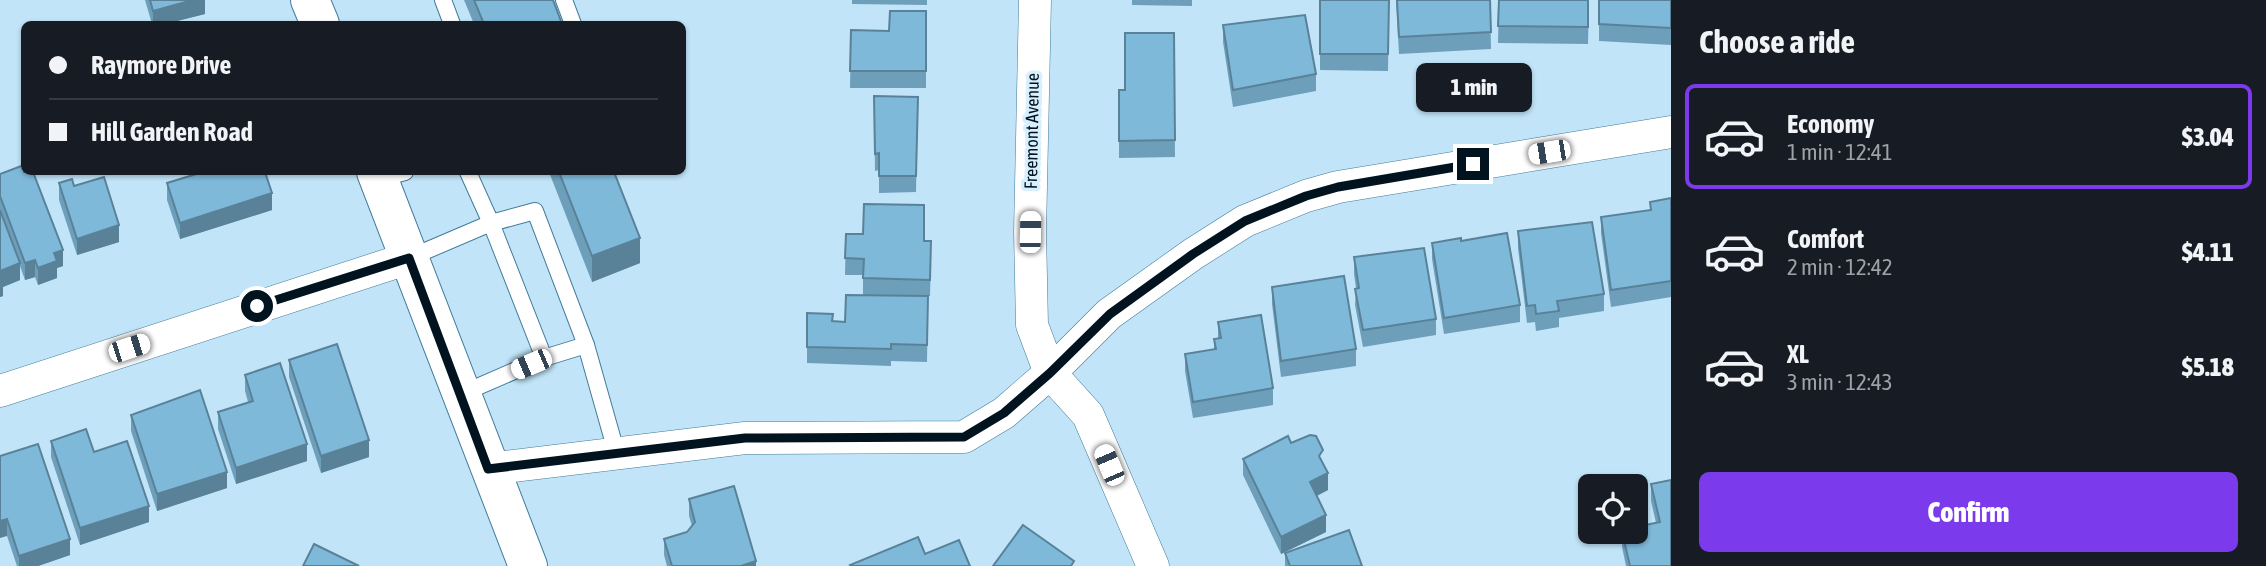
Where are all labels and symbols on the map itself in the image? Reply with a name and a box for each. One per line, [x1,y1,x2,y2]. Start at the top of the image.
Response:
callout: 1 min [1415,62,1531,111]
street label: Freemont Avenue [1020,73,1043,189]
car [1527,138,1572,166]
route end [1457,148,1489,180]
car [1020,211,1041,253]
route start [241,290,273,322]
car [106,332,153,364]
car [508,346,555,382]
car [1092,442,1127,488]

